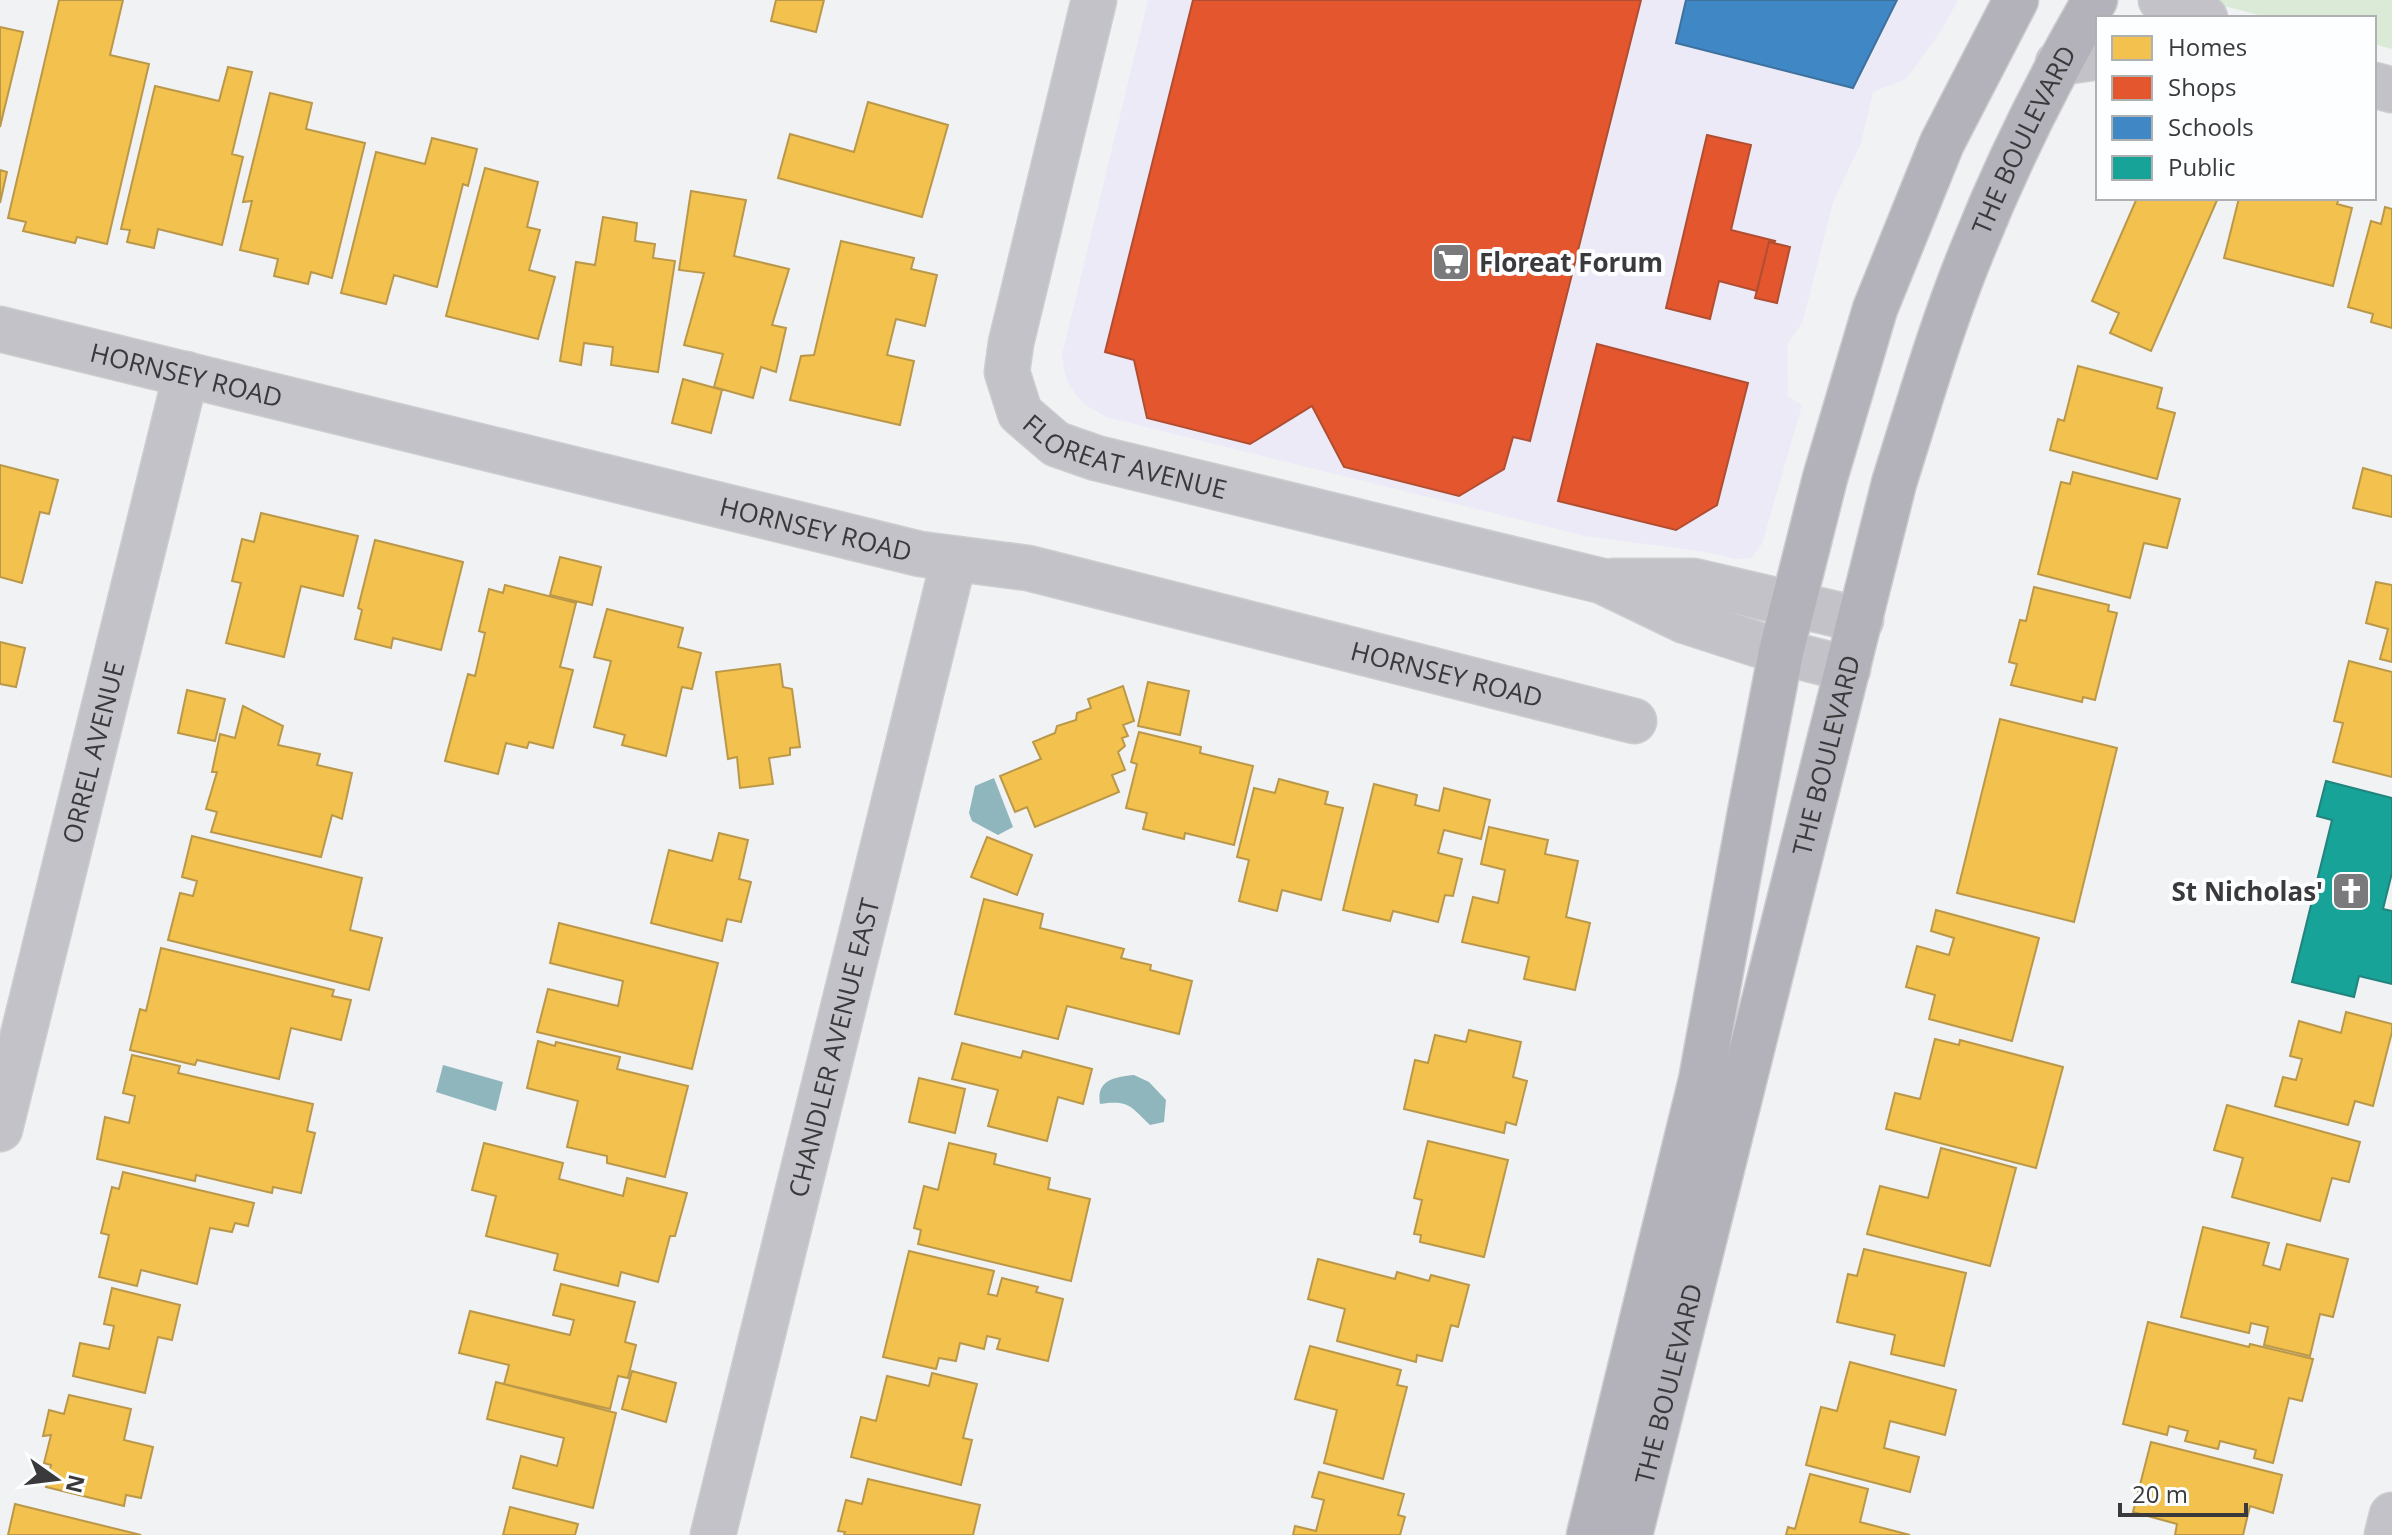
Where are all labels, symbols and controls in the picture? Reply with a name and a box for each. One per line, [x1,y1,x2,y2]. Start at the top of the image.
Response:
legend [2096,16,2376,200]
text: Homes [2168,30,2247,63]
street label: THE BOULEVARD [1963,39,2084,240]
text: Shops [2168,70,2236,103]
text: Schools [2168,110,2254,143]
text: Public [2168,150,2235,183]
supermarket icon: Floreat Forum [1430,241,1472,283]
place label: Floreat Forum [1479,244,1663,280]
street label: HORNSEY ROAD [87,334,286,415]
street label: FLOREAT AVENUE [1015,406,1231,507]
street label: HORNSEY ROAD [716,488,916,569]
street label: HORNSEY ROAD [1347,632,1547,715]
street label: THE BOULEVARD [1783,651,1868,859]
street label: ORREL AVENUE [53,657,133,847]
church icon: St Nicholas' [2330,870,2372,912]
place label: St Nicholas' [2172,873,2323,909]
street label: CHANDLER AVENUE EAST [779,894,888,1201]
street label: THE BOULEVARD [1625,1280,1710,1488]
north arrow [16,1439,96,1519]
scale bar [2120,1467,2246,1517]
text: N [60,1472,93,1496]
text: 20 m [2132,1477,2188,1510]

